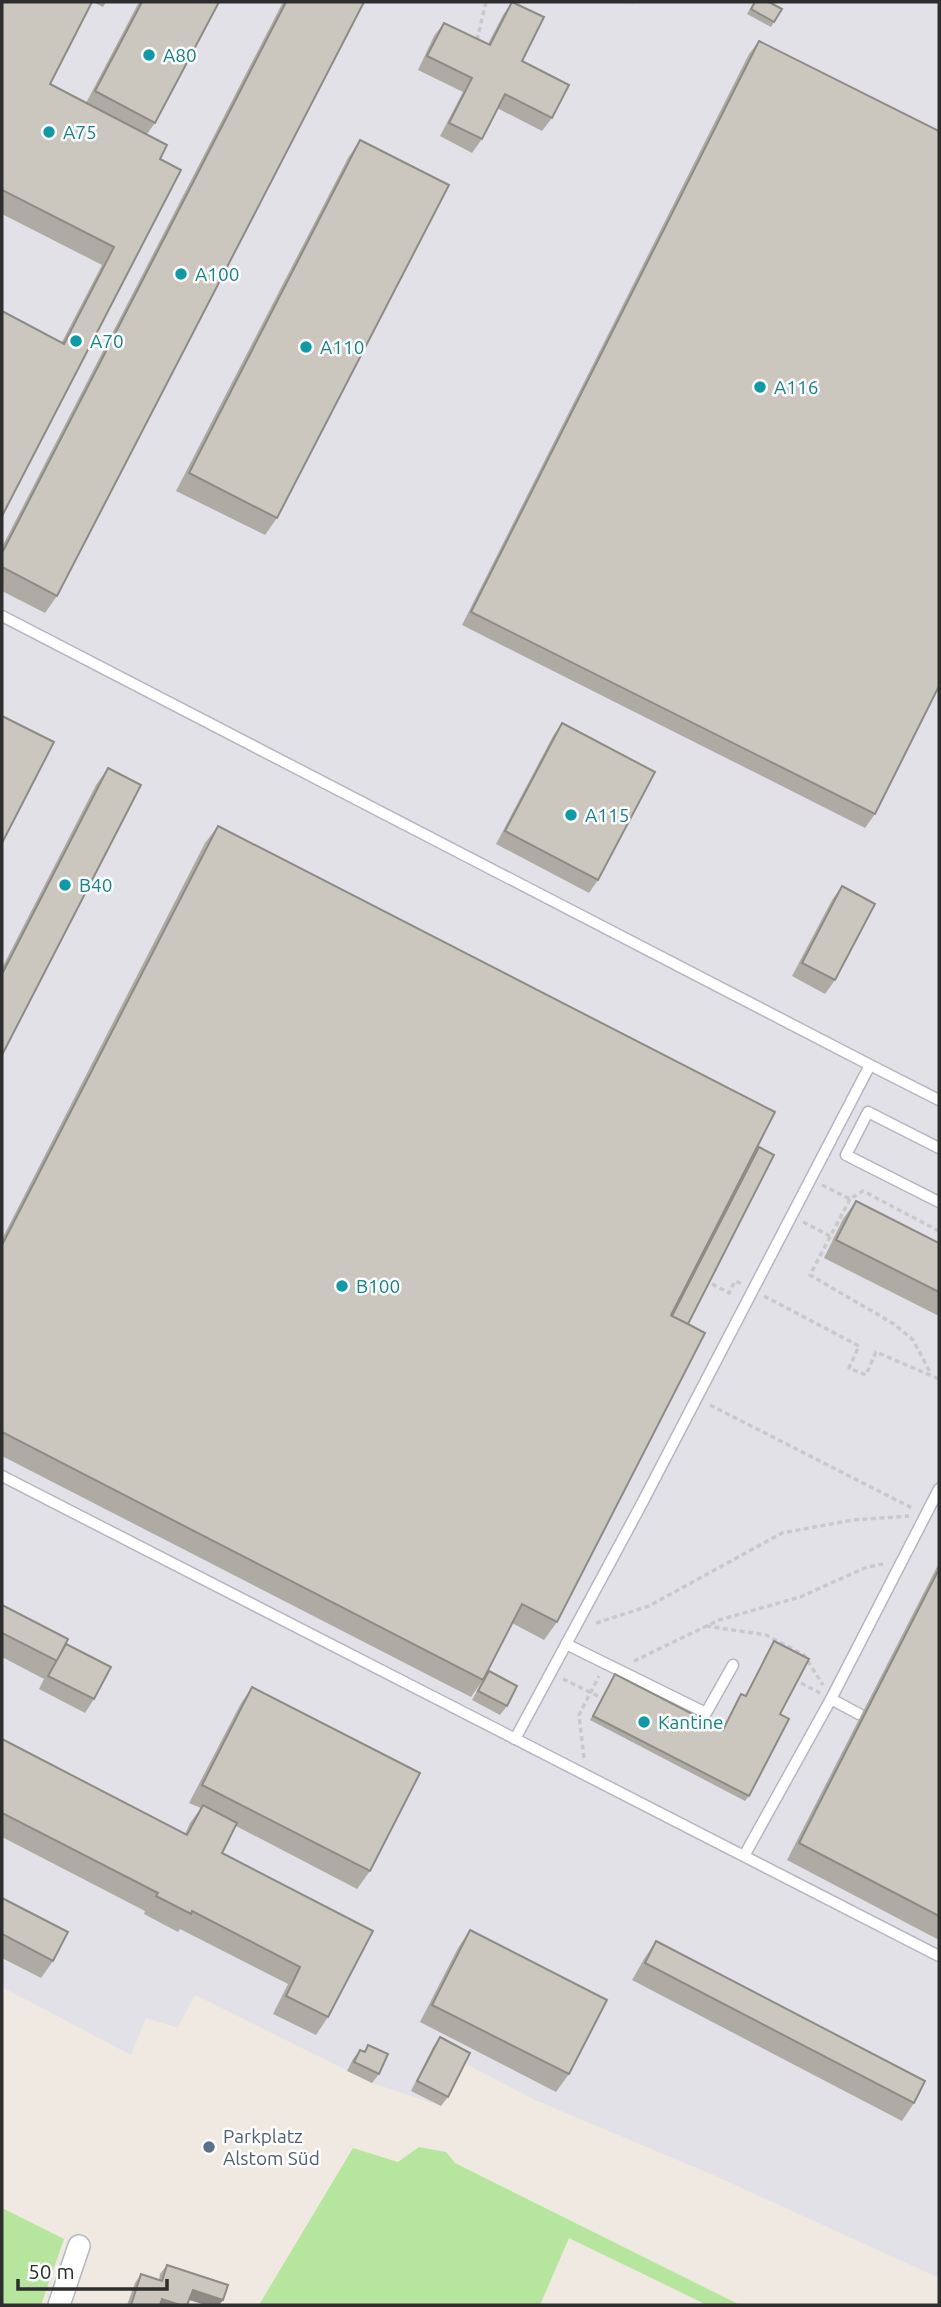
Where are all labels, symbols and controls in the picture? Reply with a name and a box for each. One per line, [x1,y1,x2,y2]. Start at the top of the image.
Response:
place label: A80 [163,44,197,66]
marker: A80 [141,47,157,63]
place label: A75 [63,121,97,143]
marker: A75 [41,124,57,140]
place label: A100 [195,263,240,285]
marker: A100 [173,266,189,282]
place label: A70 [90,330,124,352]
marker: A70 [68,333,84,349]
place label: A110 [320,336,365,358]
marker: A110 [298,339,314,355]
place label: A116 [774,376,819,398]
marker: A116 [752,379,768,395]
place label: A115 [585,804,630,826]
marker: A115 [563,807,579,823]
place label: B40 [79,874,113,896]
marker: B40 [57,877,73,893]
place label: B100 [356,1275,400,1297]
marker: B100 [334,1278,350,1294]
place label: Kantine [658,1711,724,1733]
marker: Kantine [636,1714,652,1730]
place label: Parkplatz Alstom Süd [223,2125,320,2169]
marker: Parkplatz Alstom Süd [201,2139,217,2155]
scale bar [18,2248,166,2292]
text: 50 m [28,2259,75,2283]

